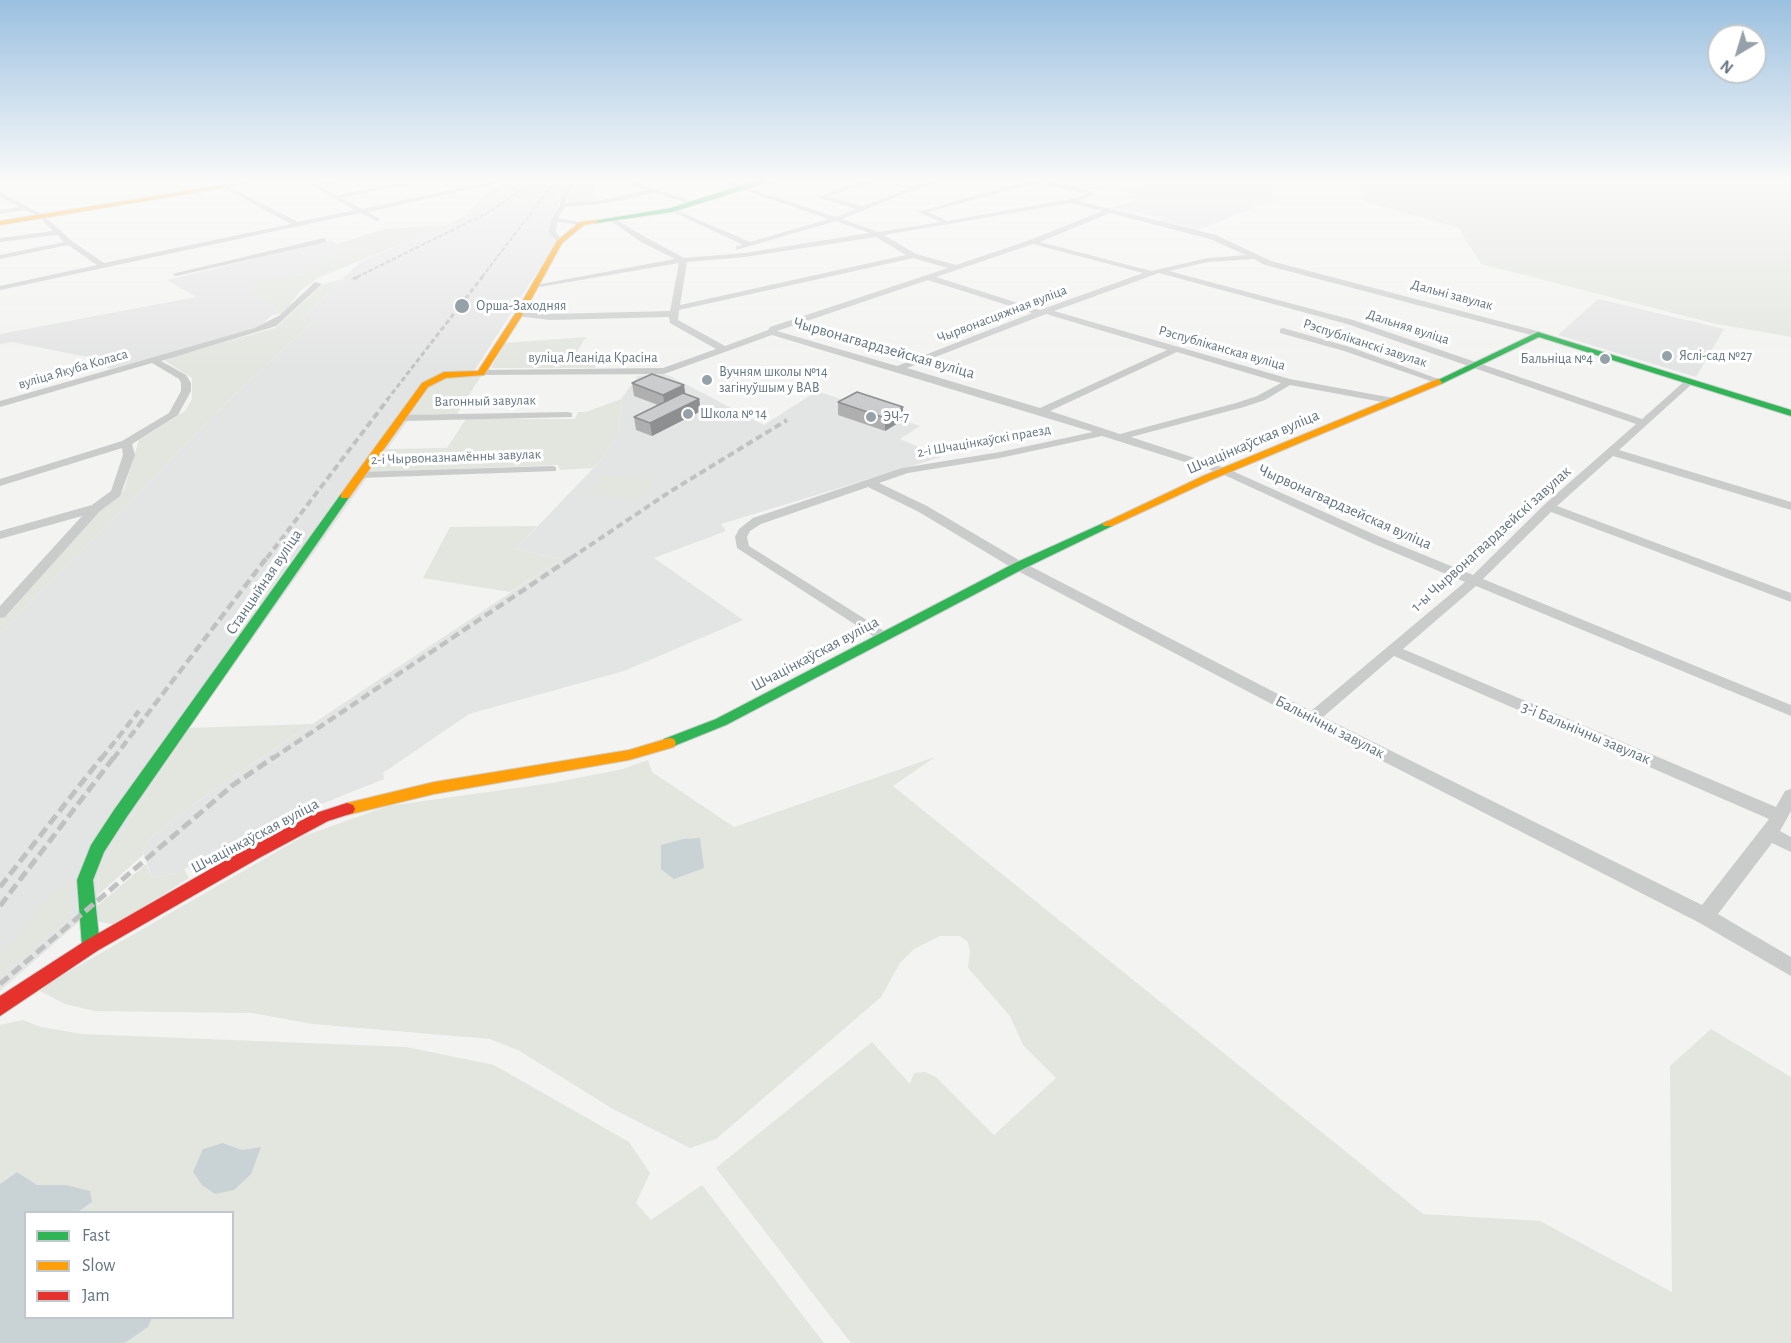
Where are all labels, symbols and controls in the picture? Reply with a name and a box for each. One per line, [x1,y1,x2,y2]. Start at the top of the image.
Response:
north arrow [1707,24,1767,84]
text: N [1718,57,1736,76]
street label: Дальні завулак [1409,276,1495,314]
street label: Чырвонасцяжная вуліца [935,281,1069,347]
marker: Орша-Заходняя [453,297,471,315]
place label: Орша-Заходняя [476,298,566,314]
street label: Дальняя вуліца [1364,306,1452,348]
street label: Чырвонагвардзейская вуліца [791,313,977,383]
street label: Рэспубліканскі завулак [1301,315,1429,371]
street label: Рэспубліканская вуліца [1157,322,1287,374]
street label: вуліца Якуба Коласа [16,345,130,393]
place label: Яслі-сад №27 [1679,348,1752,364]
marker: Яслі-сад №27 [1660,349,1674,363]
street label: вуліца Леаніда Красіна [528,350,658,366]
place label: Бальніца №4 [1521,351,1593,367]
marker: Бальніца №4 [1598,352,1612,366]
place label: Вучням школы №14 загінуўшым у ВАВ [719,364,828,396]
marker: Вучням школы №14 загінуўшым у ВАВ [700,373,714,387]
street label: Вагонный завулак [434,392,536,410]
street label: Шчацінкаўская вуліца [1184,405,1322,479]
place label: Школа № 14 [700,406,767,422]
marker: Школа № 14 [681,407,695,421]
place label: ЭЧ-7 [883,409,909,425]
marker: ЭЧ-7 [864,410,878,424]
street label: 2-і Шчацінкаўскі праезд [916,421,1052,461]
street label: 2-і Чырвоназнамённы завулак [371,446,541,468]
street label: Чырвонагвардзейская вуліца [1255,460,1435,554]
street label: 1-ы Чырвонагвардзейскі завулак [1407,462,1575,616]
street label: Станцыйная вуліца [222,526,306,638]
street label: Шчацінкаўская вуліца [748,612,882,696]
street label: Бальнічны завулак [1272,691,1388,763]
street label: 3-і Бальнічны завулак [1519,697,1653,769]
street label: Шчацінкаўская вуліца [188,794,322,878]
legend [24,1211,234,1319]
text: Fast [82,1227,110,1245]
text: Slow [82,1257,115,1275]
text: Jam [82,1287,110,1305]

